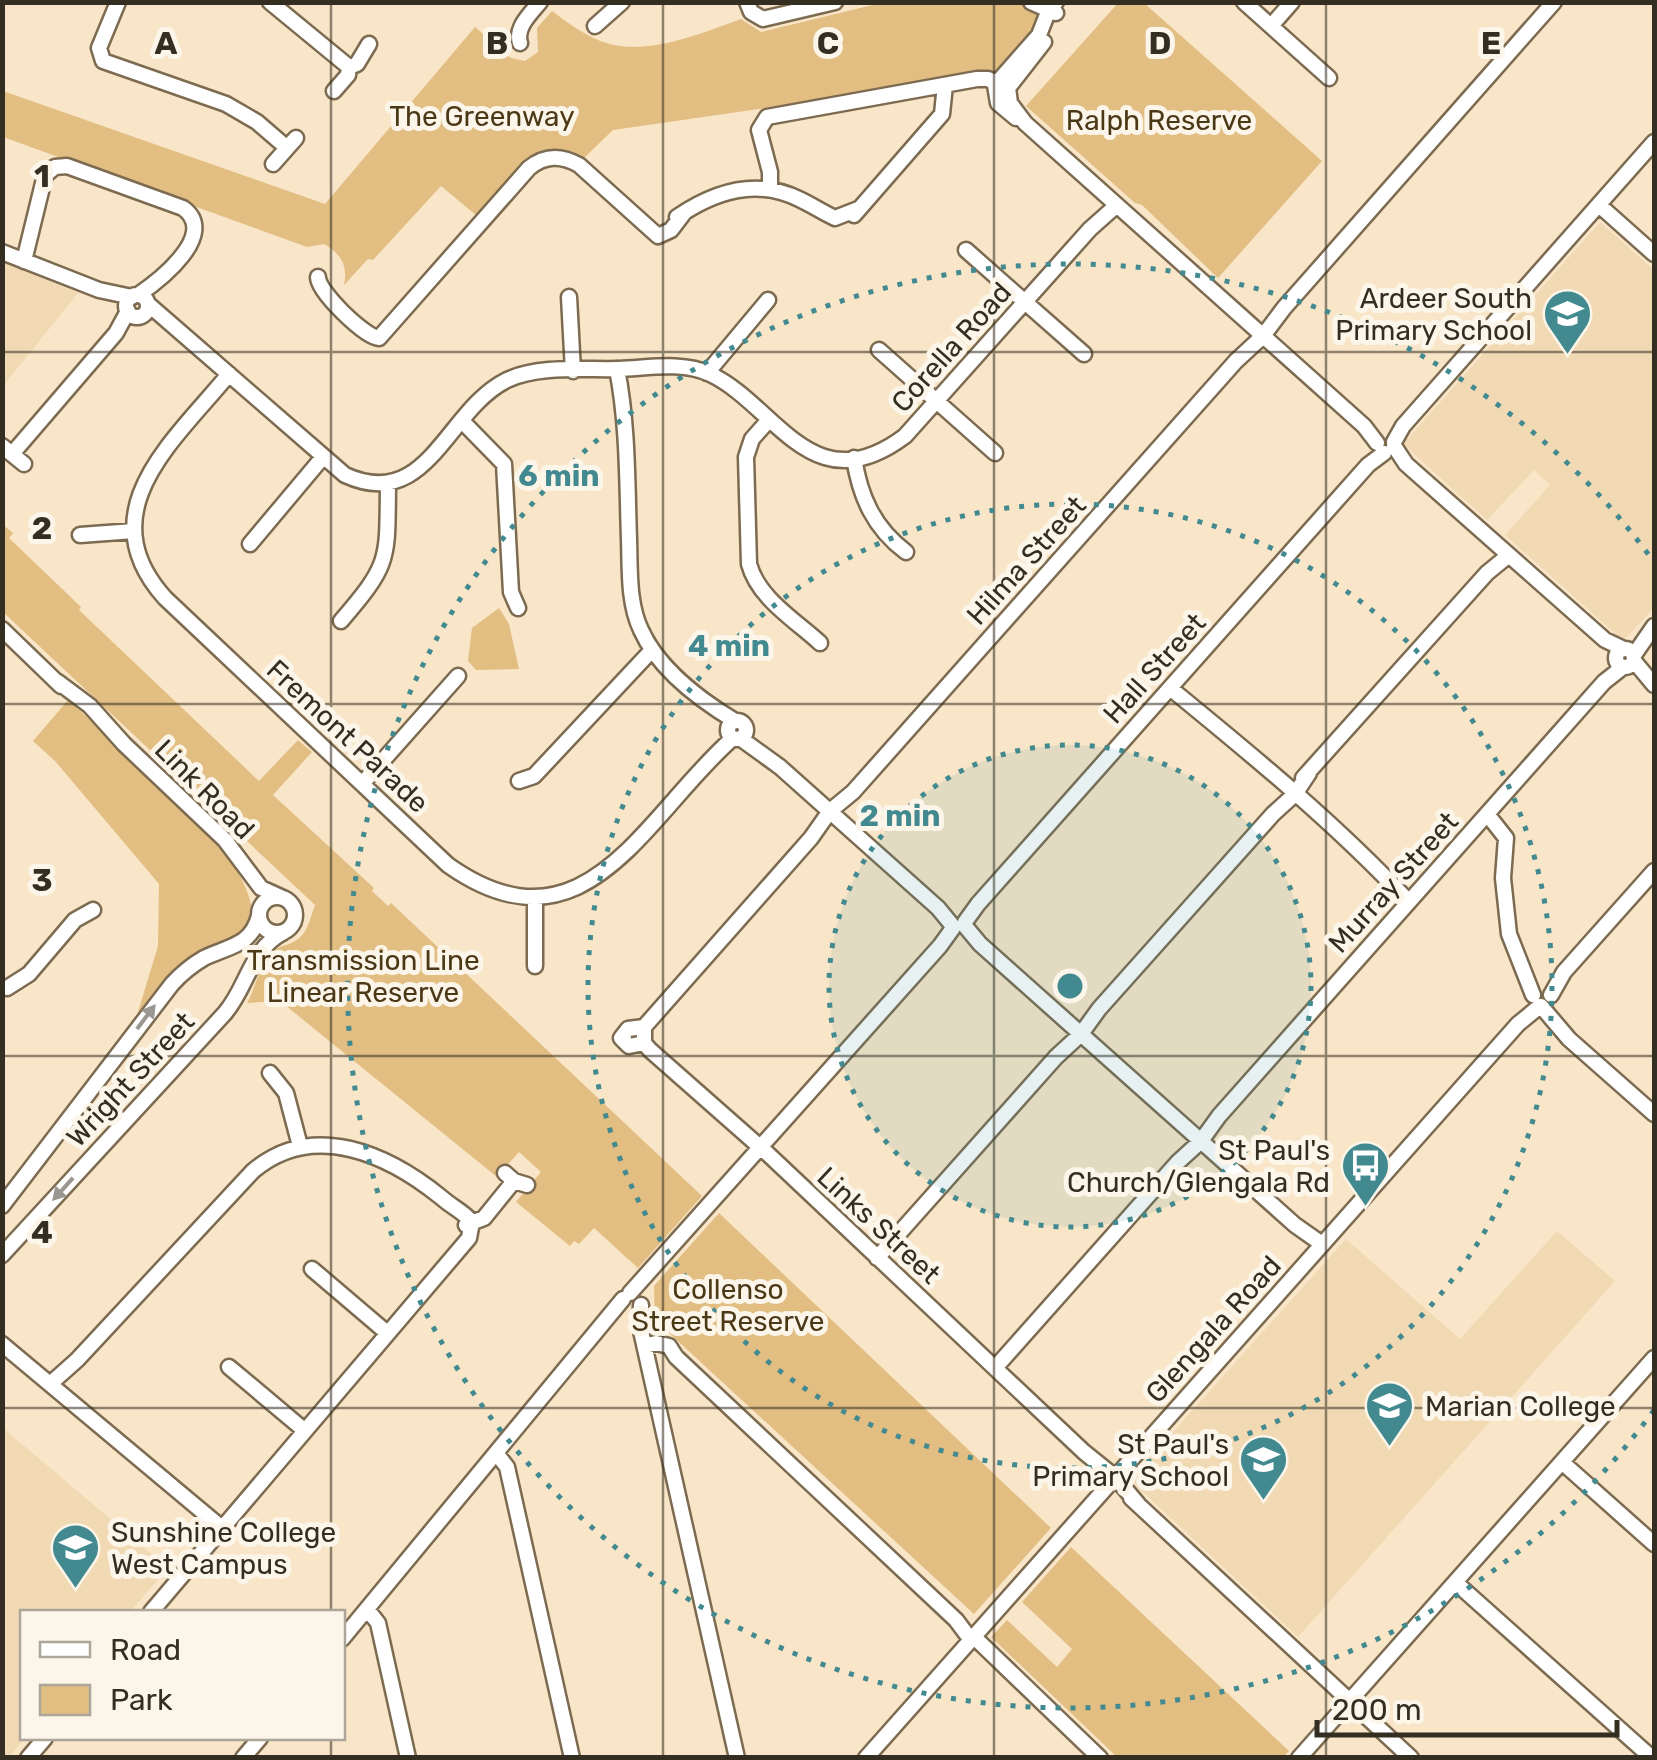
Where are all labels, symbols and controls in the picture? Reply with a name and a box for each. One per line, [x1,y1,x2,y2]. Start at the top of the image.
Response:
text: A [155,24,178,62]
text: B [486,24,508,62]
text: C [817,24,839,62]
text: D [1149,24,1171,62]
text: E [1481,24,1501,62]
park label: The Greenway [389,100,575,133]
park label: Ralph Reserve [1066,104,1252,137]
text: 1 [34,157,50,195]
street label: Corella Road [885,276,1018,419]
place label: Ardeer South Primary School [1335,282,1532,347]
school or university icon: Ardeer South Primary School [1541,288,1593,356]
text: 6 min [518,458,600,494]
street label: Hilma Street [960,489,1093,631]
text: 2 [32,509,52,547]
street label: Hall Street [1096,606,1212,730]
text: 4 min [688,628,770,664]
street label: Fremont Parade [260,653,435,820]
street label: Link Road [148,733,261,846]
text: 2 min [859,798,941,834]
street label: Murray Street [1322,805,1465,959]
text: 3 [31,861,53,899]
park label: Transmission Line Linear Reserve [246,944,480,1009]
centre of rings [1052,968,1088,1004]
one-way arrow [136,1004,156,1030]
street label: Wright Street [60,1005,201,1153]
place label: St Paul's Church/Glengala Rd [1067,1134,1330,1199]
bus stop icon: St Paul's Church/Glengala Rd [1339,1140,1391,1208]
street label: Links Street [810,1160,947,1291]
one-way arrow [52,1177,75,1201]
text: 4 [31,1213,53,1251]
street label: Glengala Road [1139,1249,1288,1410]
park label: Collenso Street Reserve [632,1273,824,1338]
school or university icon: Marian College [1364,1380,1416,1448]
place label: Marian College [1425,1390,1616,1423]
place label: St Paul's Primary School [1032,1428,1229,1493]
school or university icon: St Paul's Primary School [1238,1434,1290,1502]
place label: Sunshine College West Campus [111,1516,336,1581]
school or university icon: Sunshine College West Campus [50,1522,102,1590]
legend [20,1610,345,1740]
text: Road [110,1632,181,1668]
scale bar [1317,1675,1617,1737]
text: Park [110,1682,173,1718]
text: 200 m [1332,1692,1422,1728]

